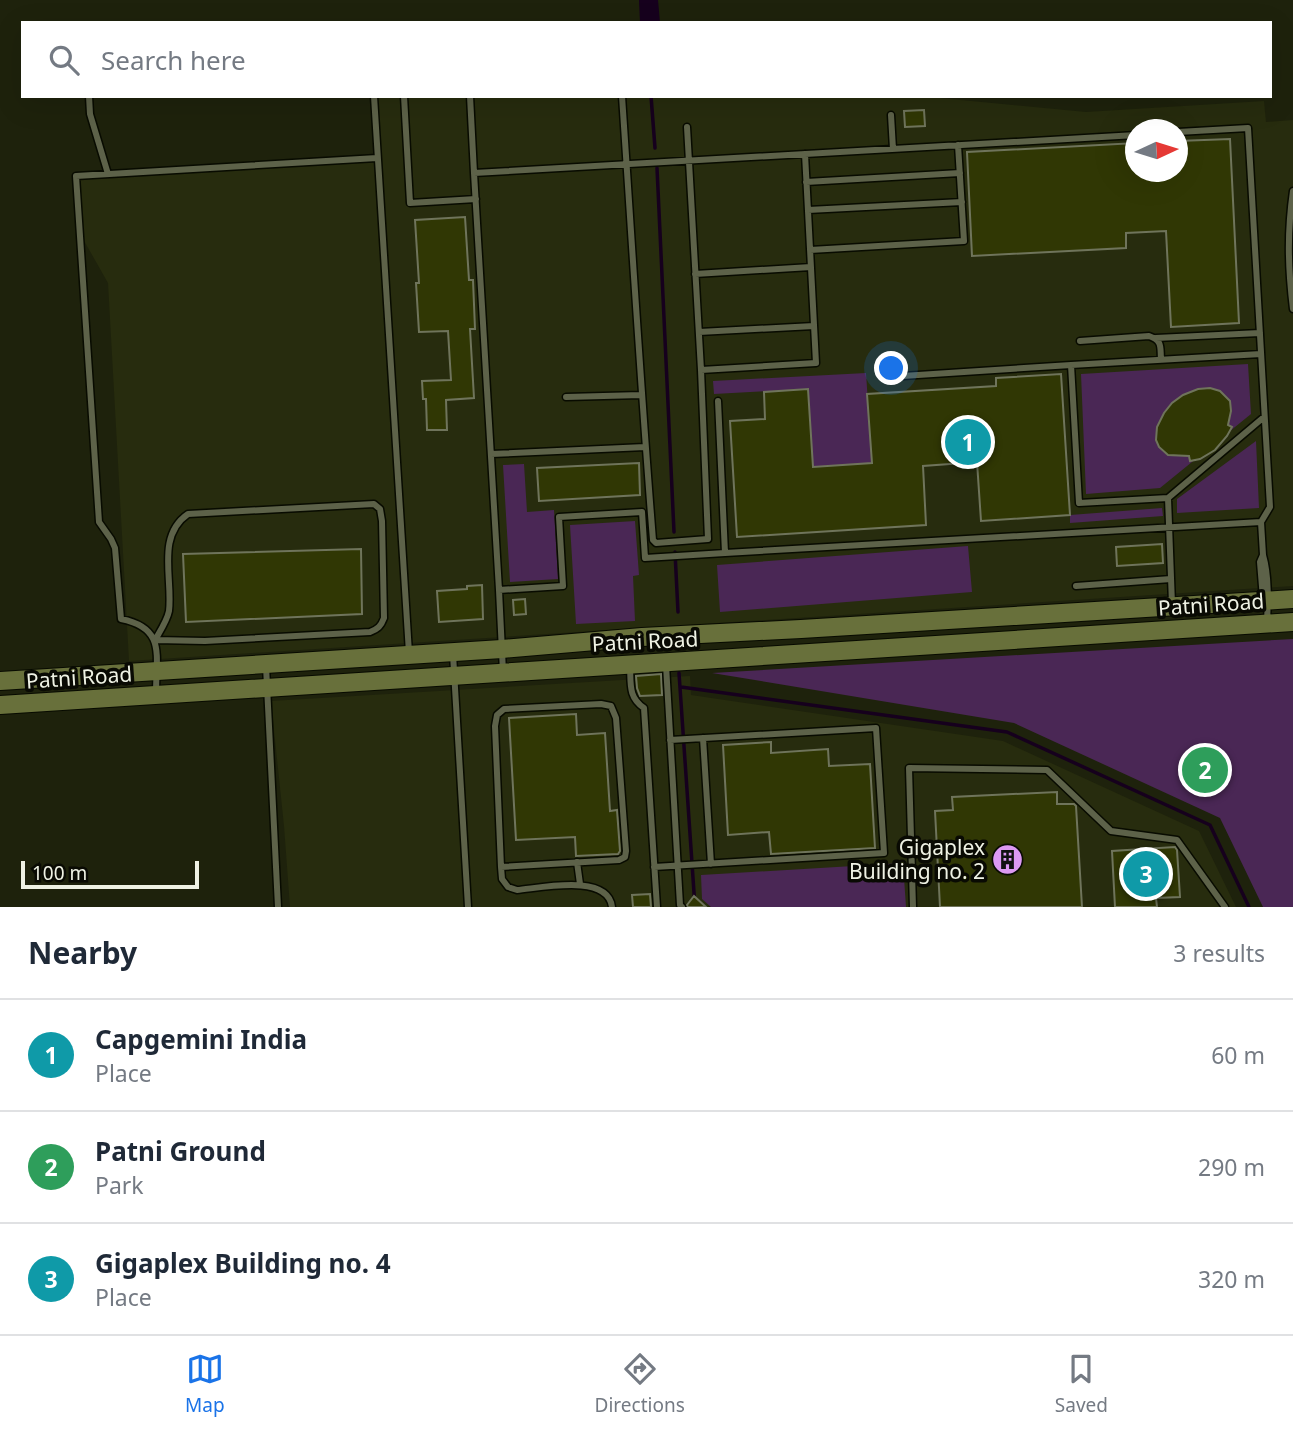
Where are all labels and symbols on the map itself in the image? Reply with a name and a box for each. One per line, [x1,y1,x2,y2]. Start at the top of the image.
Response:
north arrow [1125,119,1188,182]
your location [874,351,908,385]
pin: 1 [945,416,991,468]
street label: Patni Road [1157,586,1265,622]
street label: Patni Road [591,624,699,658]
street label: Patni Road [25,659,133,695]
pin: 2 [1182,744,1228,796]
place label: Gigaplex Building no. 2 [849,833,985,885]
building icon: Gigaplex Building no. 2 [991,842,1025,876]
pin: 3 [1123,848,1169,900]
scale bar [21,858,200,890]

